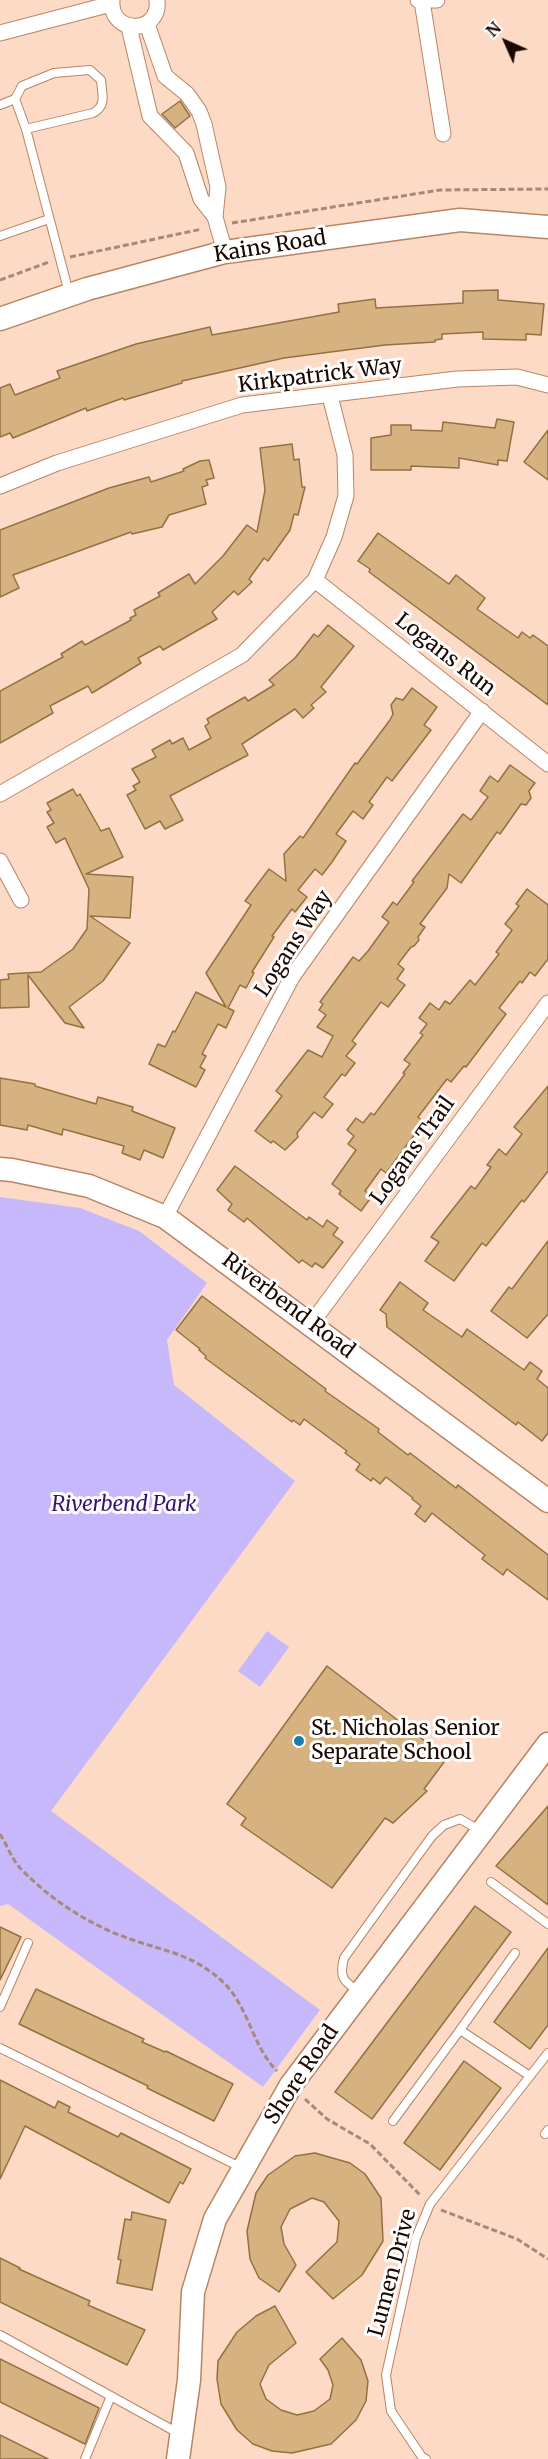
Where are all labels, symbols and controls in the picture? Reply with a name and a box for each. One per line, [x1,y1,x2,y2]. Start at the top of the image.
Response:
north arrow [476,12,536,72]
text: N [482,18,505,41]
street label: Kains Road [212,226,328,268]
street label: Kirkpatrick Way [237,353,403,399]
street label: Logans Run [390,608,500,702]
street label: Logans Way [250,886,338,1002]
street label: Logans Trail [365,1092,461,1210]
street label: Riverbend Road [217,1248,359,1364]
park label: Riverbend Park [51,1492,197,1518]
place label: St. Nicholas Senior Separate School [311,1716,500,1766]
marker: St. Nicholas Senior Separate School [292,1734,306,1748]
street label: Shore Road [260,2021,344,2129]
street label: Lumen Drive [364,2206,422,2340]

